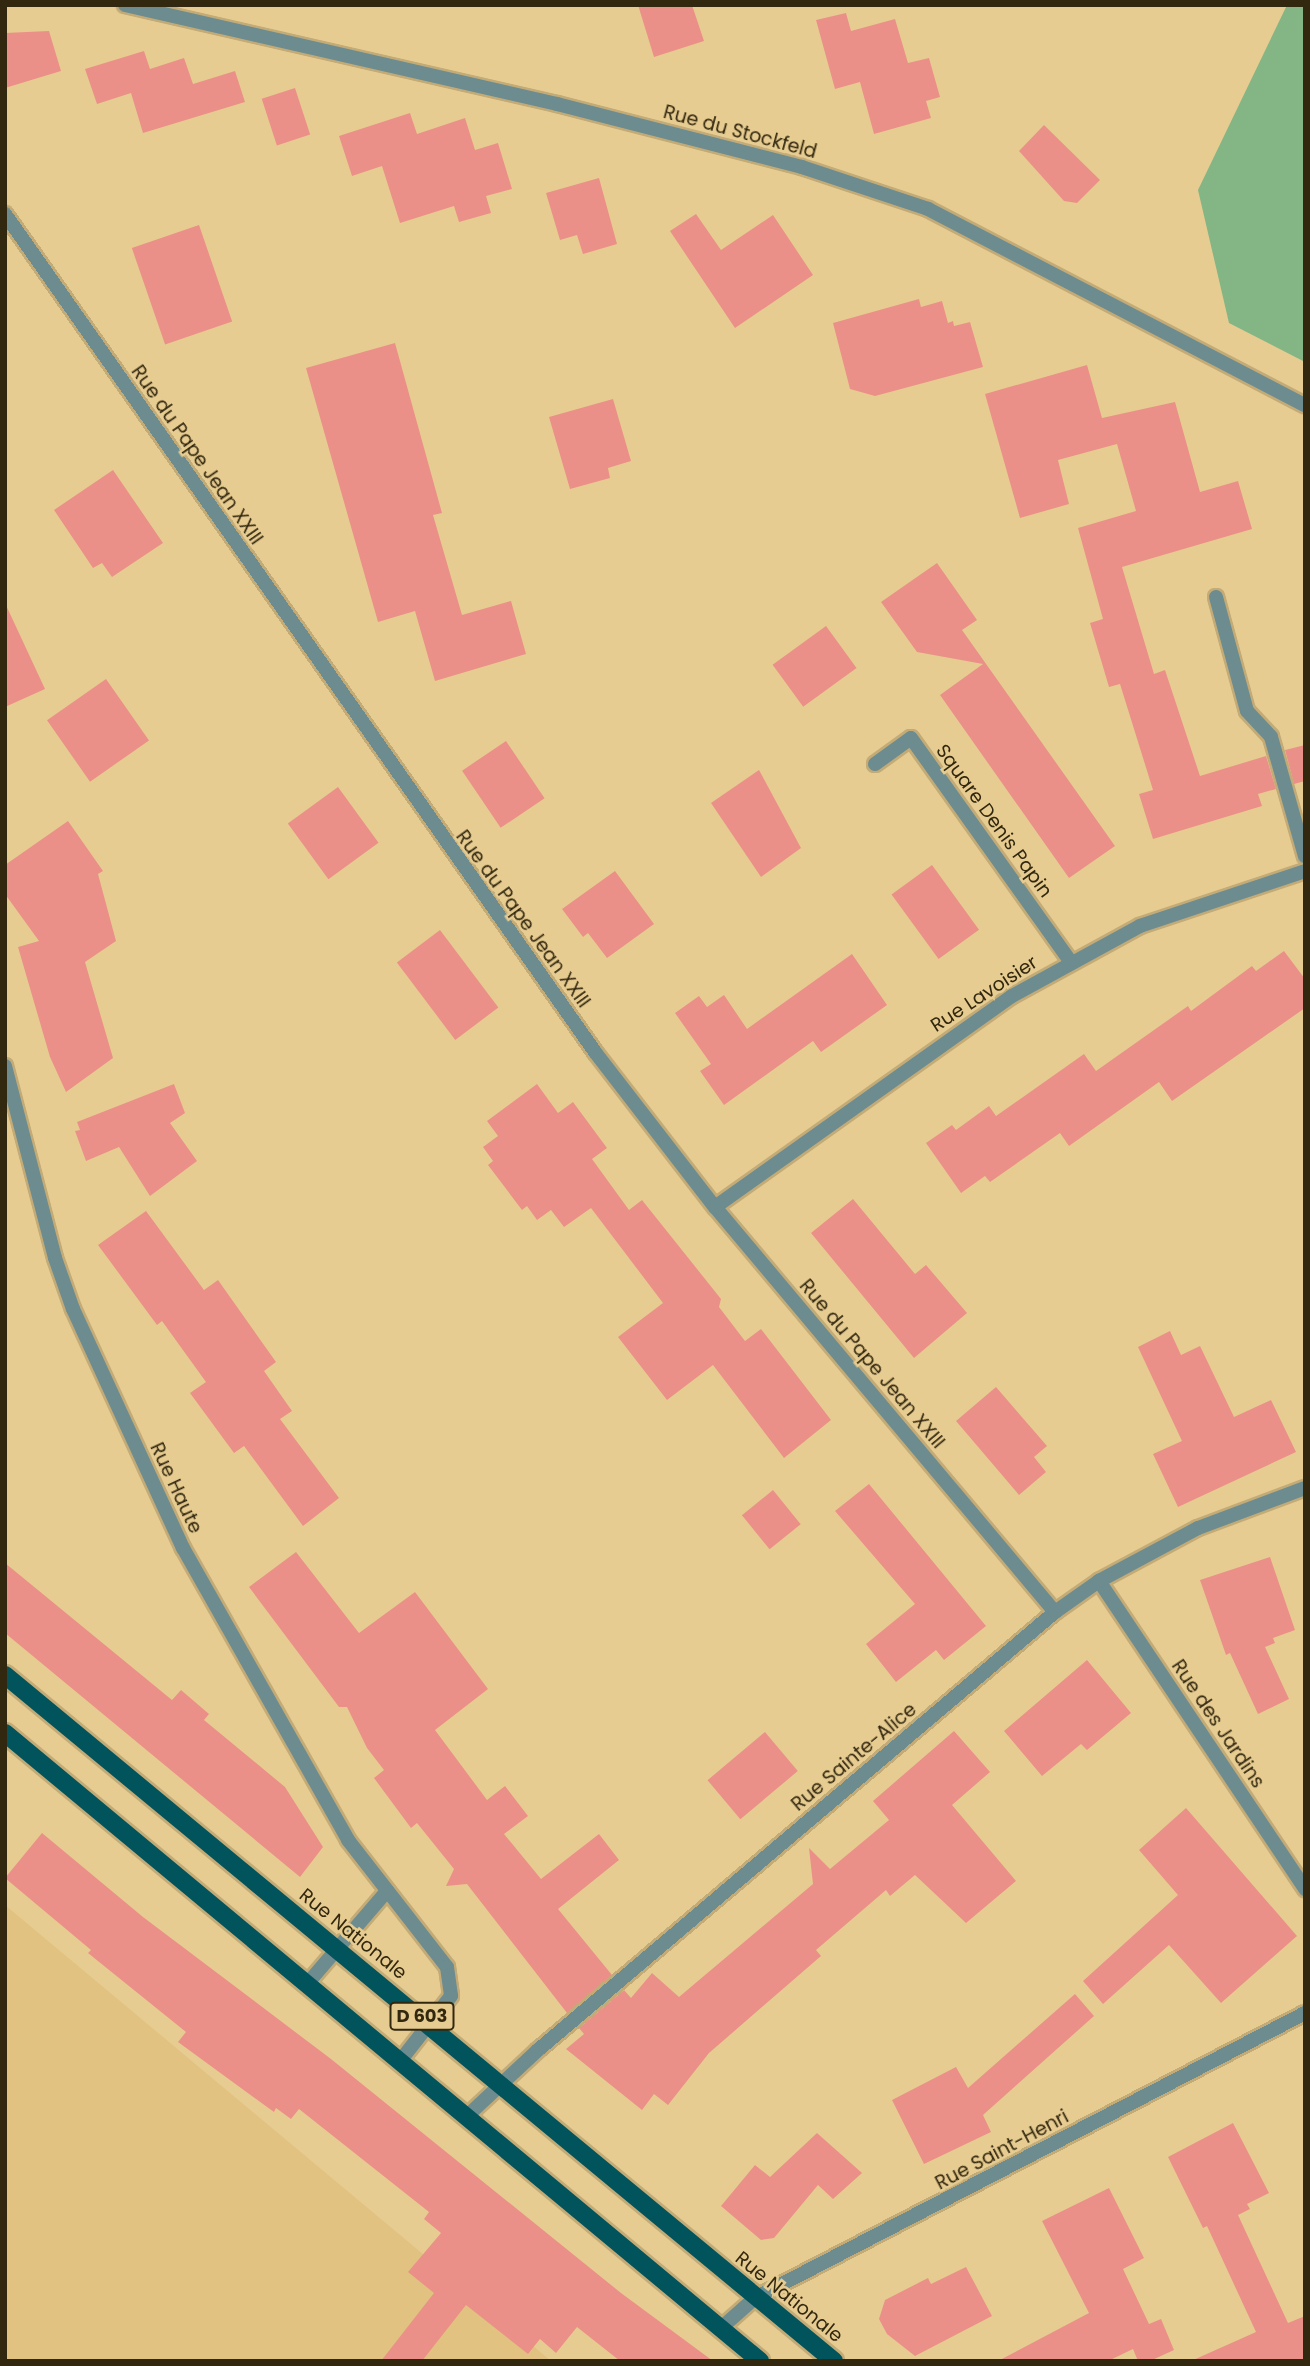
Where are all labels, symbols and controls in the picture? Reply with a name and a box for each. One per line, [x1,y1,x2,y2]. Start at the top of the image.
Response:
street label: Rue du Stockfeld [661,101,819,163]
street label: Rue du Pape Jean XXIII [126,361,268,549]
street label: Square Denis Papin [931,740,1057,902]
street label: Rue du Pape Jean XXIII [451,826,595,1012]
street label: Rue Lavoisier [926,951,1042,1037]
street label: Rue du Pape Jean XXIII [795,1275,949,1453]
street label: Rue Haute [145,1439,207,1537]
street label: Rue des Jardins [1167,1656,1269,1792]
street label: Rue Sainte-Alice [787,1698,921,1816]
street label: Rue Nationale [295,1884,411,1984]
road number: D 603 [389,2002,455,2030]
street label: Rue Saint-Henri [931,2105,1073,2195]
street label: Rue Nationale [731,2247,847,2347]

